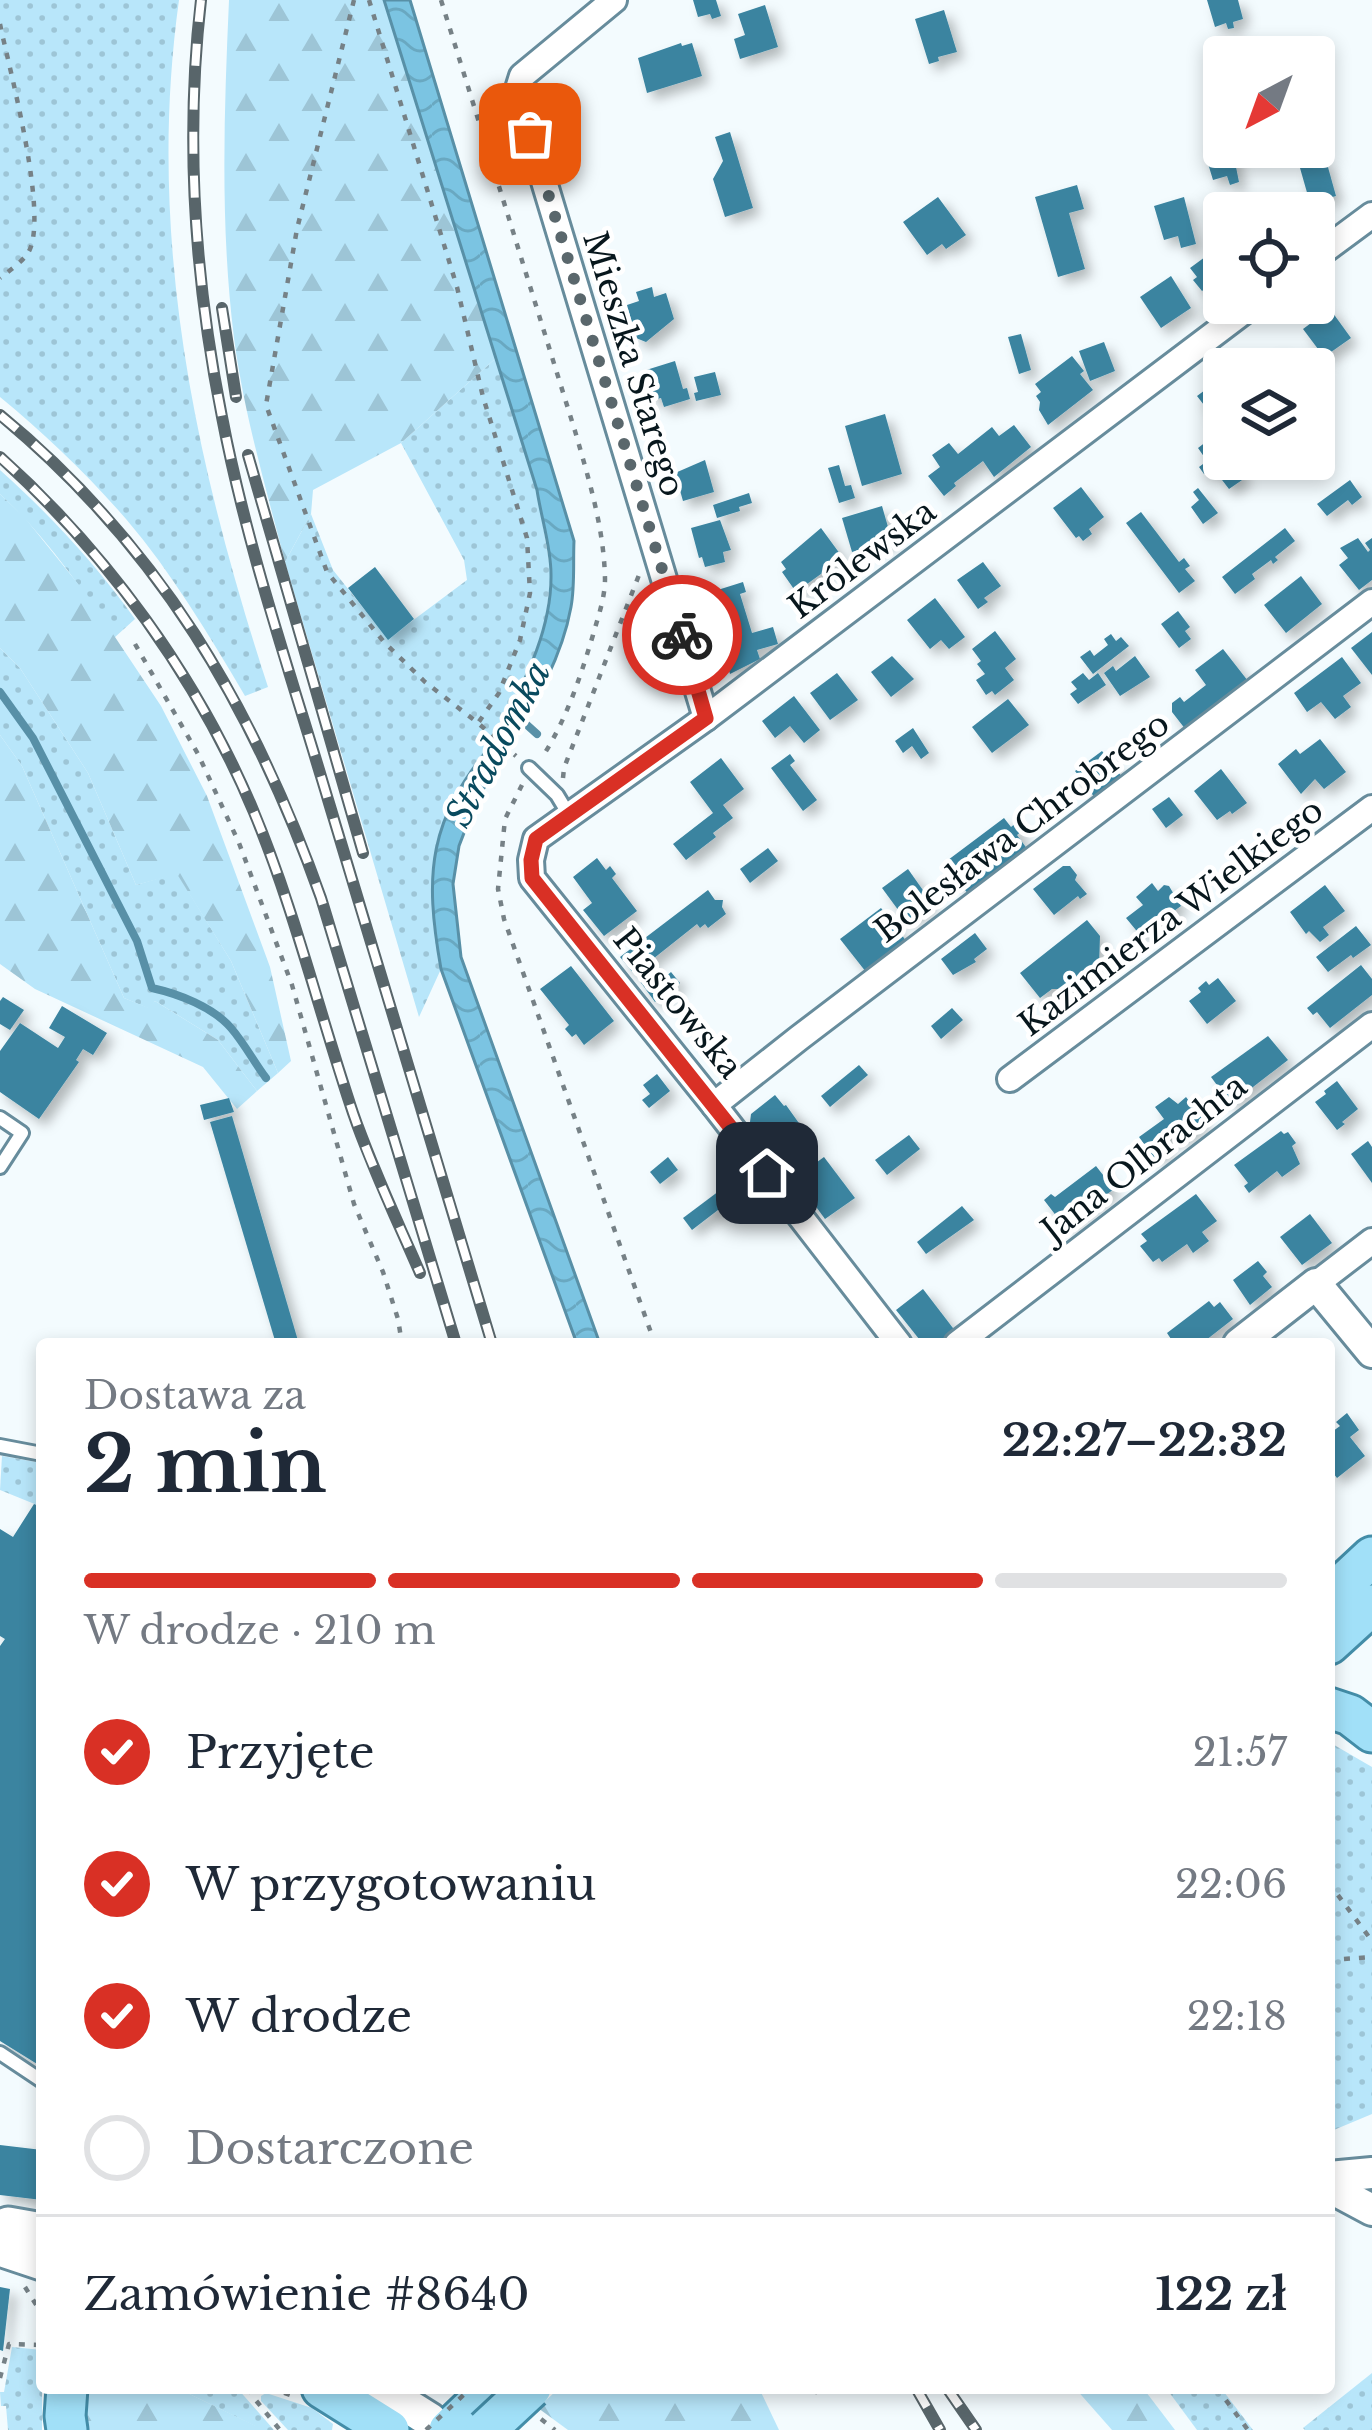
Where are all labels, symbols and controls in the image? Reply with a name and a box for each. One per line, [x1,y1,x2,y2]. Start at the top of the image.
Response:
north arrow [1203,36,1335,168]
map controls [1203,36,1335,480]
pin [479,83,581,185]
icon: bag [497,101,563,167]
button: locate [1203,192,1335,324]
street label: Mieszka Starego [574,227,694,501]
button: layers [1203,348,1335,480]
street label: Królewska [780,490,944,628]
courier [622,575,742,695]
icon: bike [649,602,715,668]
water label: Stradomka [436,653,560,835]
street label: Bolesława Chrobrego [867,703,1177,951]
street label: Kazimierza Wielkiego [1011,789,1331,1045]
street label: Piastowska [605,919,752,1087]
street label: Jana Olbrachta [1030,1065,1255,1253]
pin [716,1122,818,1224]
icon: home [734,1140,800,1206]
text: Dostawa za [84,1371,306,1420]
text: 22:27–22:32 [1002,1412,1287,1468]
text: 2 min [84,1416,327,1513]
text: W drodze · 210 m [84,1606,436,1655]
icon: check [84,1719,150,1785]
text: Przyjęte [186,1724,374,1780]
text: 21:57 [1193,1728,1287,1777]
icon: check [84,1851,150,1917]
text: W przygotowaniu [186,1856,596,1912]
text: 22:06 [1175,1860,1287,1909]
icon: check [84,1983,150,2049]
text: W drodze [186,1988,412,2044]
text: 22:18 [1187,1992,1287,2041]
text: Dostarczone [186,2120,474,2176]
text: Zamówienie #8640 [84,2266,530,2322]
text: 122 zł [1155,2266,1287,2322]

